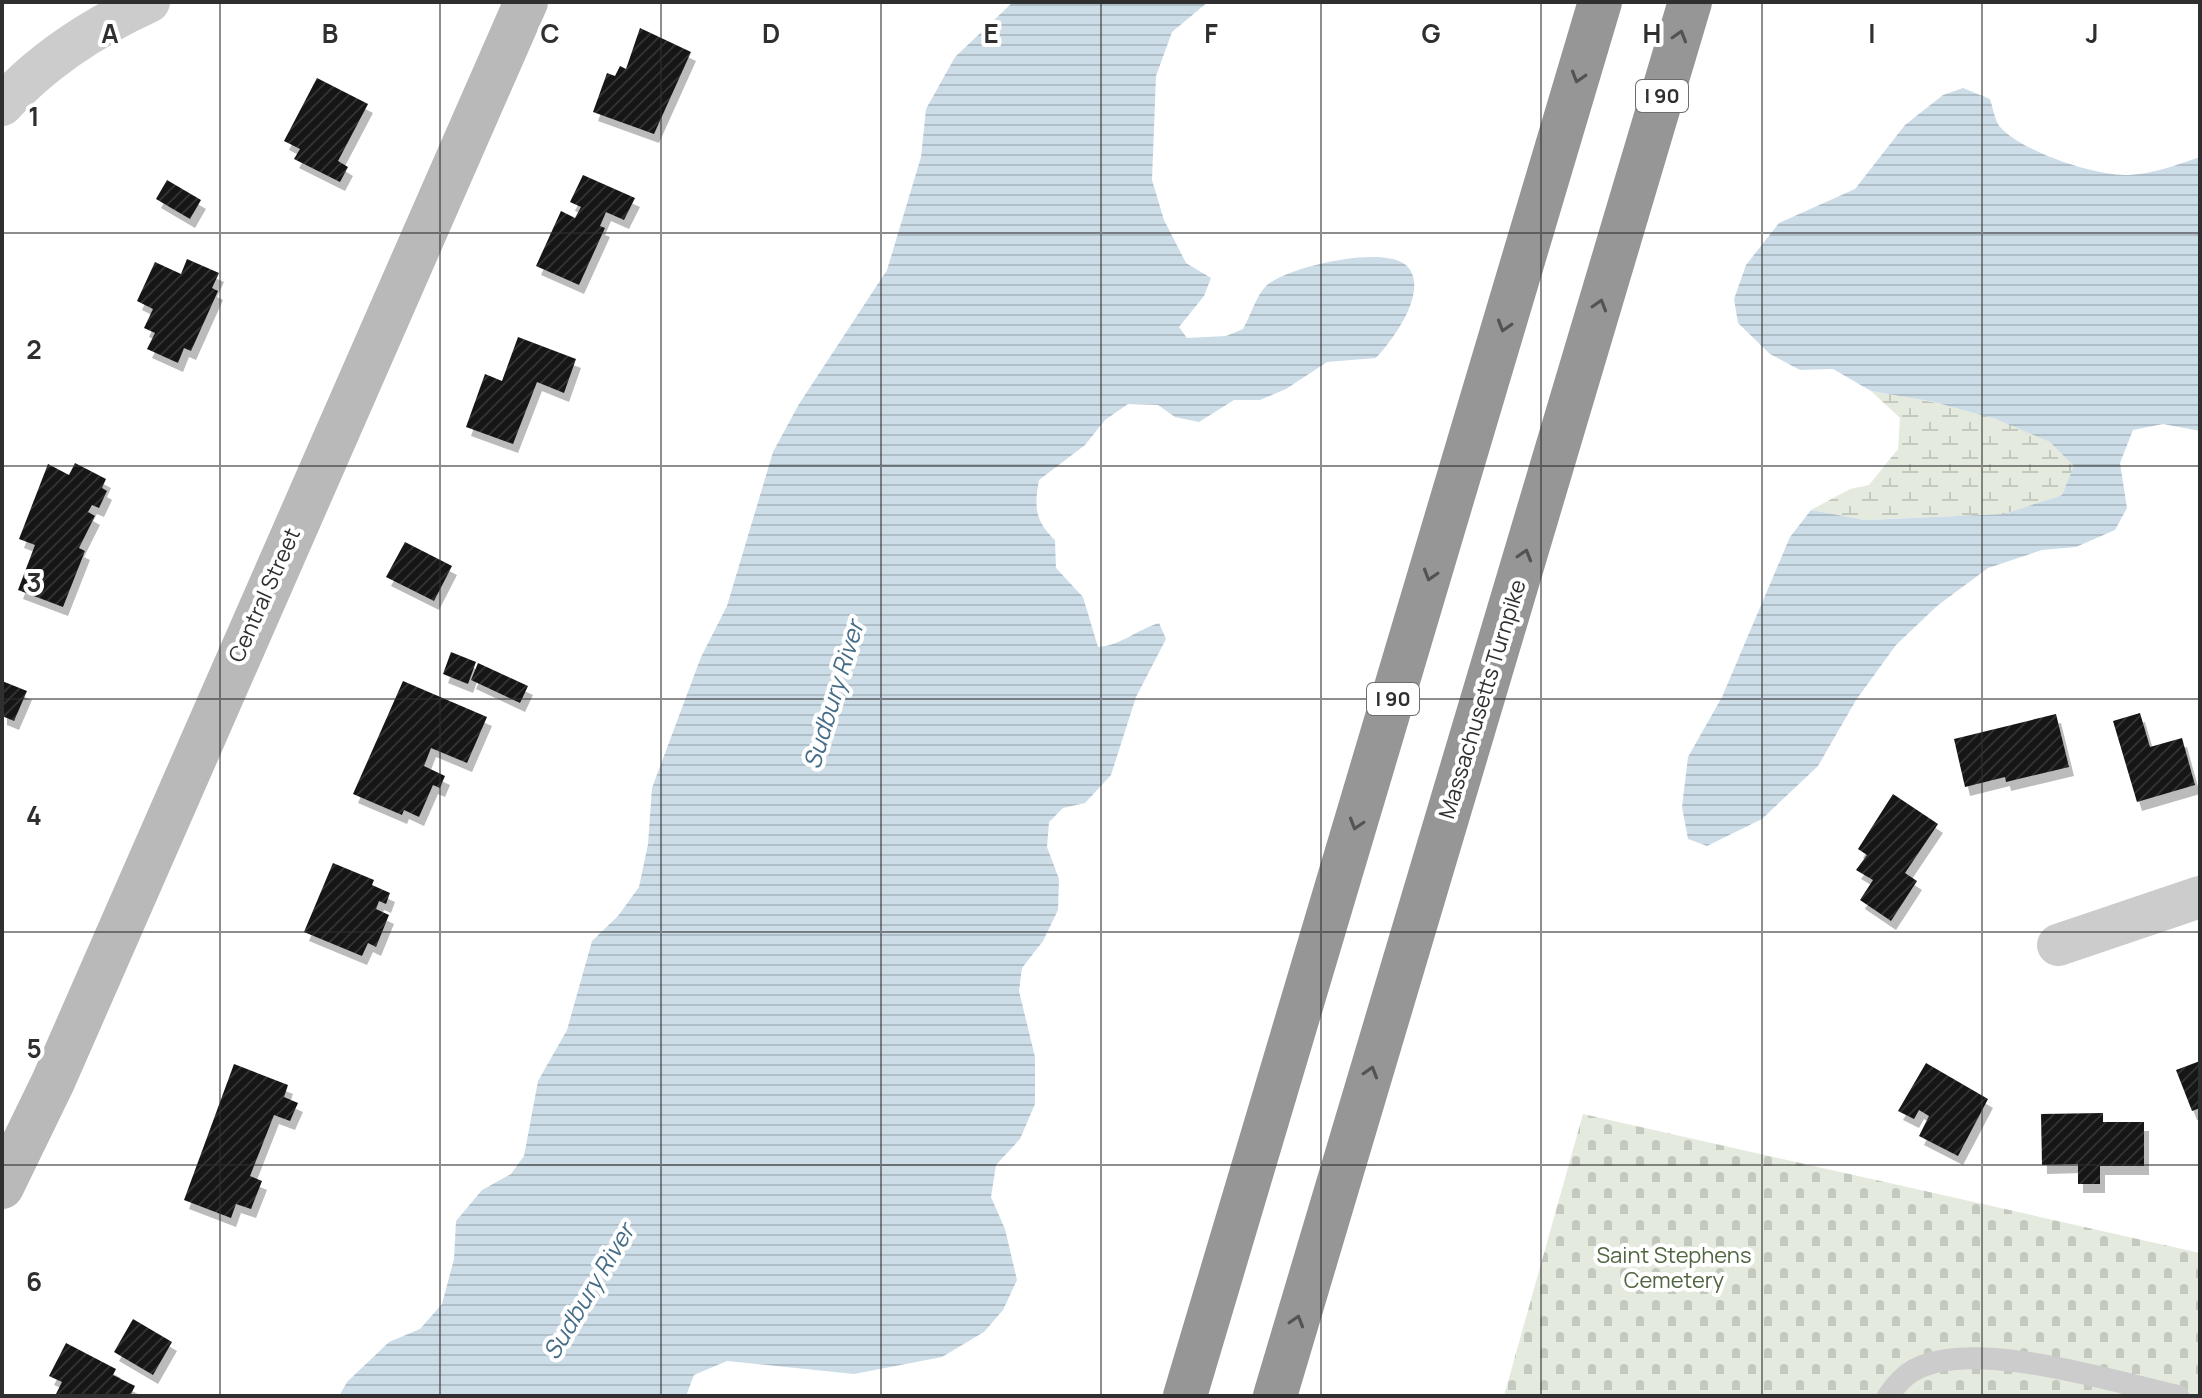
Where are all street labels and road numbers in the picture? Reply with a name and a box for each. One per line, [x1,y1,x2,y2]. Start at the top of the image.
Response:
road number: I 90 [1636,80,1688,112]
street label: Central Street [221,523,307,667]
street label: Massachusetts Turnpike [1431,576,1533,822]
road number: I 90 [1367,683,1419,715]

